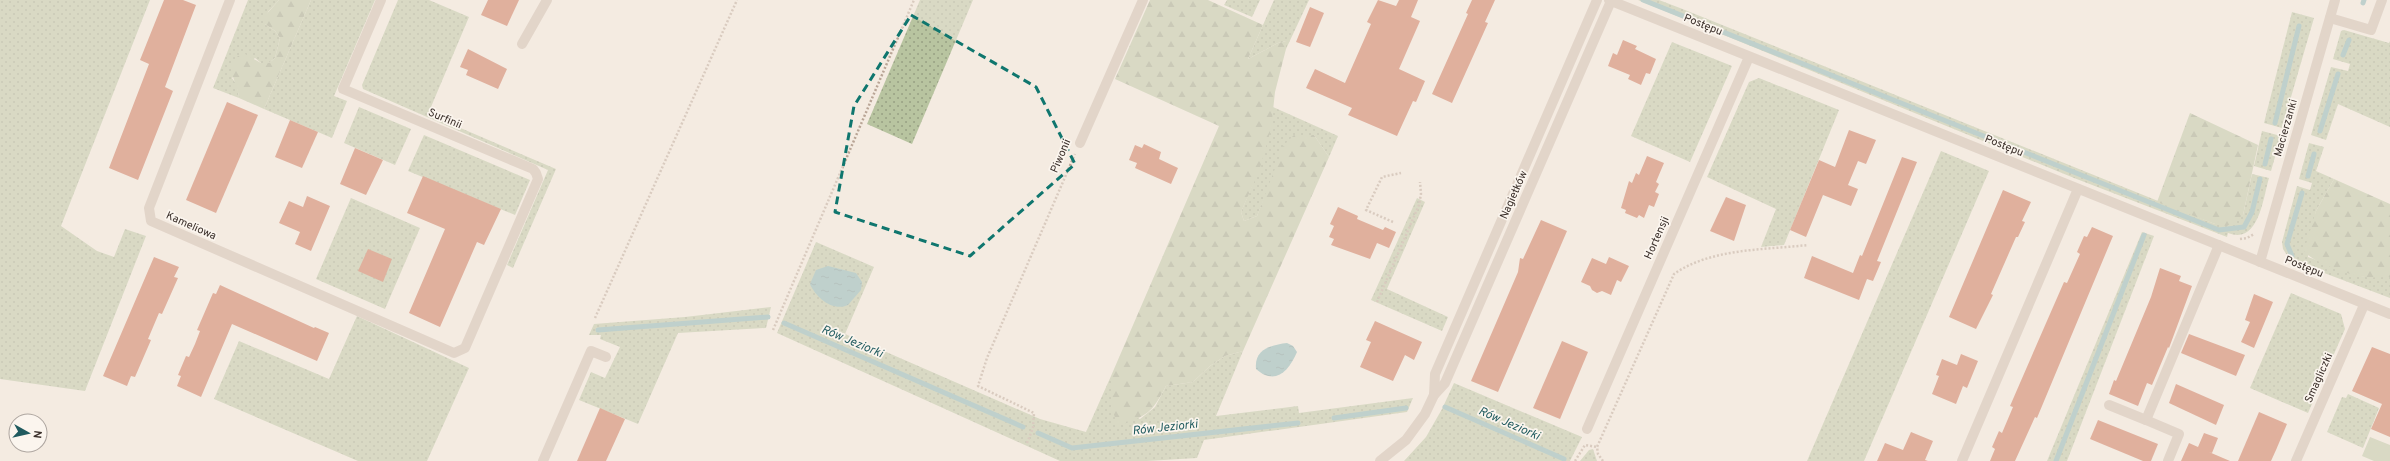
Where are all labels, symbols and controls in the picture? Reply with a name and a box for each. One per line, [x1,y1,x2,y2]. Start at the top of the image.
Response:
street label: Postępu [1682,11,1724,39]
street label: Macierzanki [2271,98,2301,158]
street label: Surfinii [426,106,464,132]
street label: Postępu [1983,132,2025,160]
street label: Piwonii [1048,137,1074,175]
street label: Nagietków [1497,168,1531,221]
street label: Kameliowa [164,209,219,243]
street label: Hortensji [1641,214,1673,262]
street label: Postępu [2283,253,2325,281]
water label: Rów Jeziorki [819,322,886,363]
street label: Smagliczki [2302,351,2336,405]
water label: Rów Jeziorki [1476,403,1543,445]
north arrow [8,413,48,453]
water label: Rów Jeziorki [1132,417,1199,439]
text: N [29,429,44,439]

